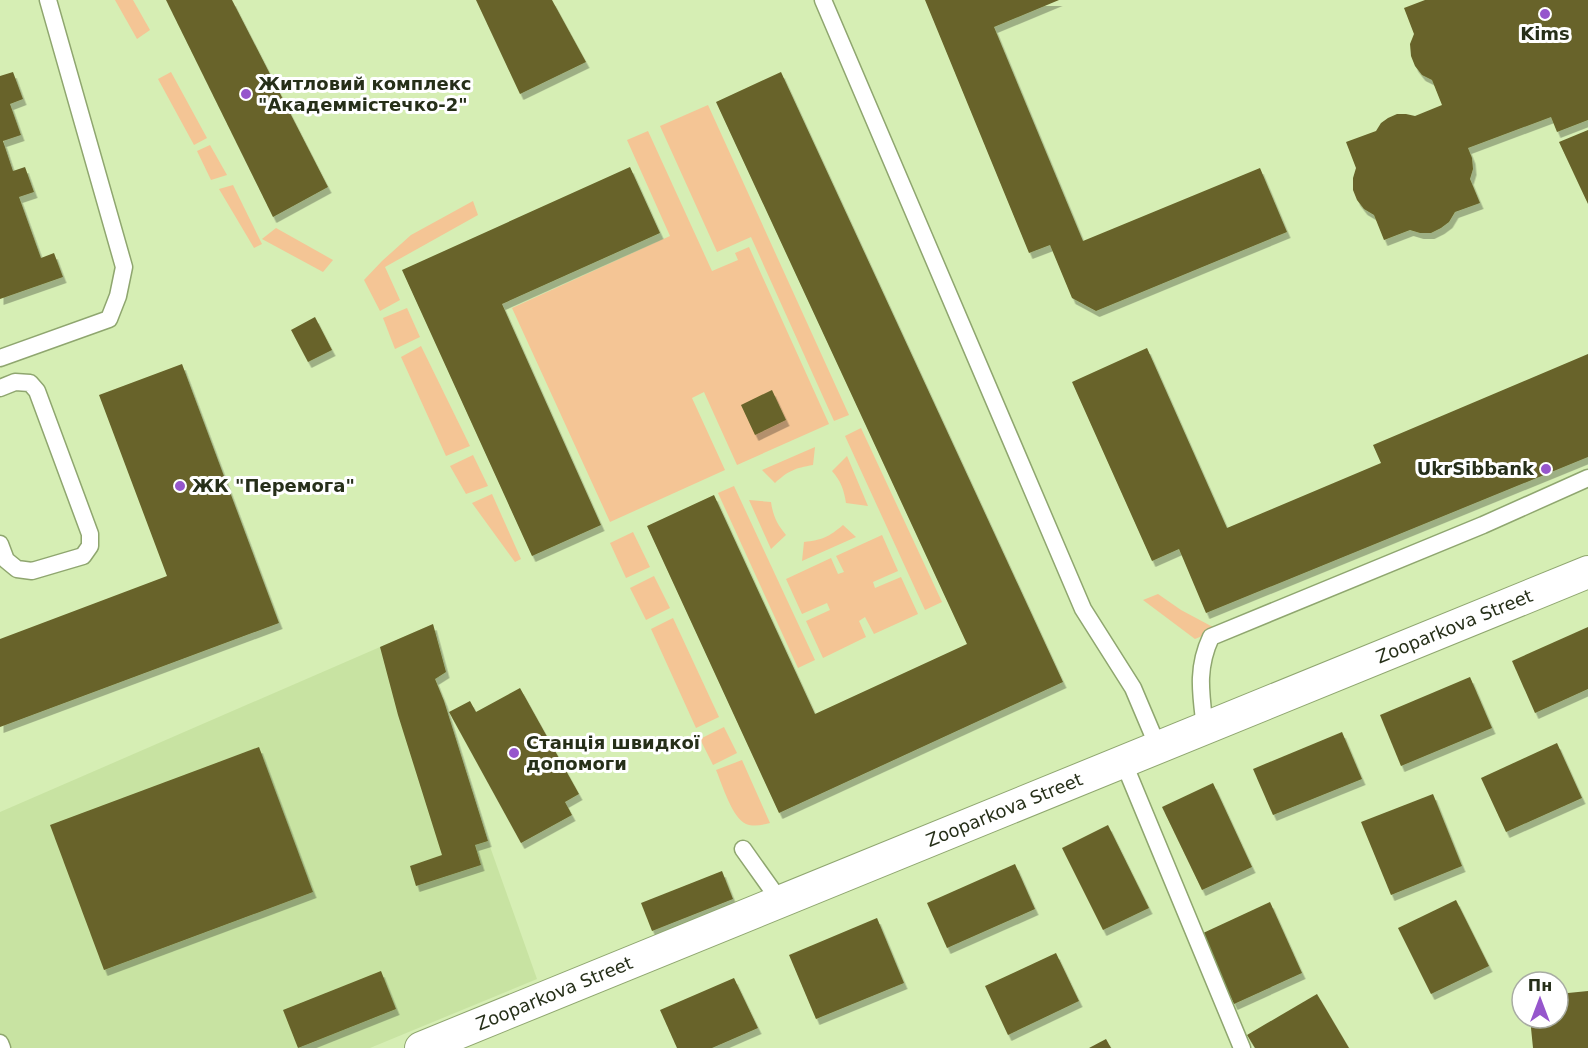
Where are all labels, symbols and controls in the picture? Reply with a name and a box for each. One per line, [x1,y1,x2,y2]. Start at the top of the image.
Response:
marker: Kims [1538,7,1552,21]
place label: Kims [1520,23,1570,44]
place label: Житловий комплекс "Академмістечко-2" [258,73,472,115]
marker: Житловий комплекс "Академмістечко-2" [239,87,253,101]
place label: UkrSibbank [1417,458,1535,479]
marker: UkrSibbank [1539,462,1553,476]
place label: ЖК "Перемога" [192,475,355,496]
marker: ЖК "Перемога" [173,479,187,493]
street label: Zooparkova Street [1373,585,1536,667]
place label: Станція швидкої допомоги [526,732,700,774]
marker: Станція швидкої допомоги [507,746,521,760]
street label: Zooparkova Street [923,768,1086,851]
street label: Zooparkova Street [473,952,636,1034]
north arrow [1510,970,1570,1030]
text: Пн [1528,976,1552,995]

